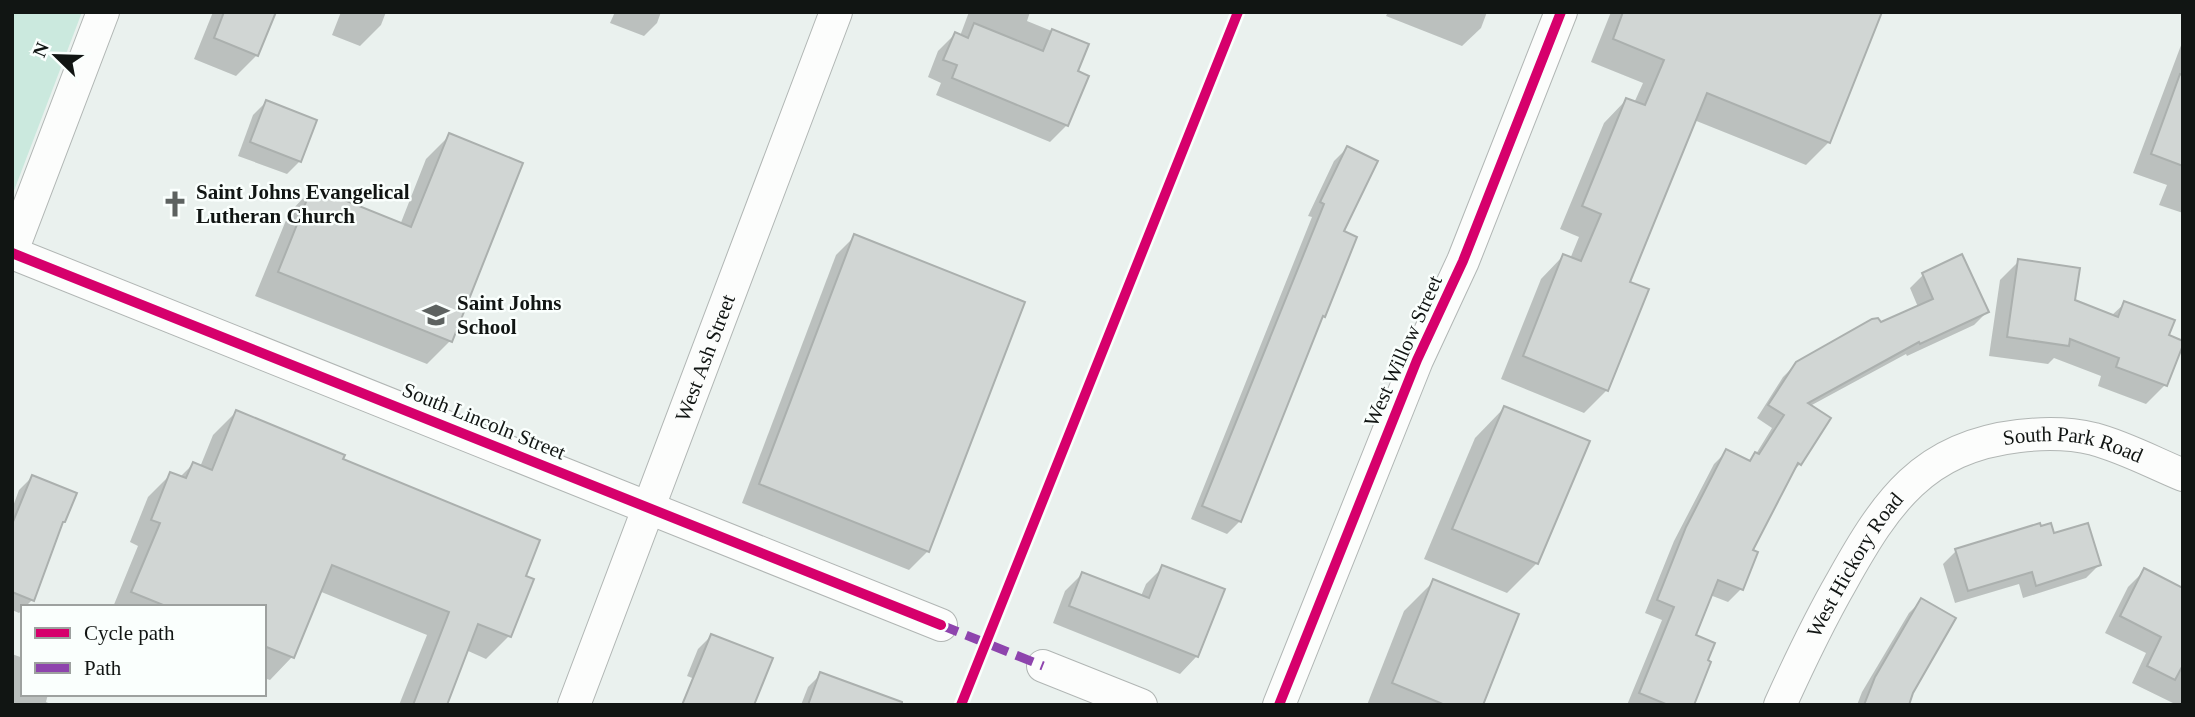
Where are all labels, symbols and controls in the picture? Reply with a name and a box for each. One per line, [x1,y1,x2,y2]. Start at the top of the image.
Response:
north arrow [21,21,91,91]
text: N [28,39,53,60]
place label: Saint Johns Evangelical Lutheran Church [196,180,410,228]
church icon: Saint Johns Evangelical Lutheran Church [160,189,190,219]
street label: West Willow Street [1359,272,1447,430]
place label: Saint Johns School [457,291,561,339]
street label: West Ash Street [670,291,740,425]
school or university icon: Saint Johns School [421,300,451,330]
street label: South Lincoln Street [399,377,569,465]
street label: South Park Road [2001,422,2147,468]
street label: West Hickory Road [1802,487,1908,641]
legend [21,605,266,696]
text: Cycle path [84,621,175,645]
text: Path [84,656,122,680]

